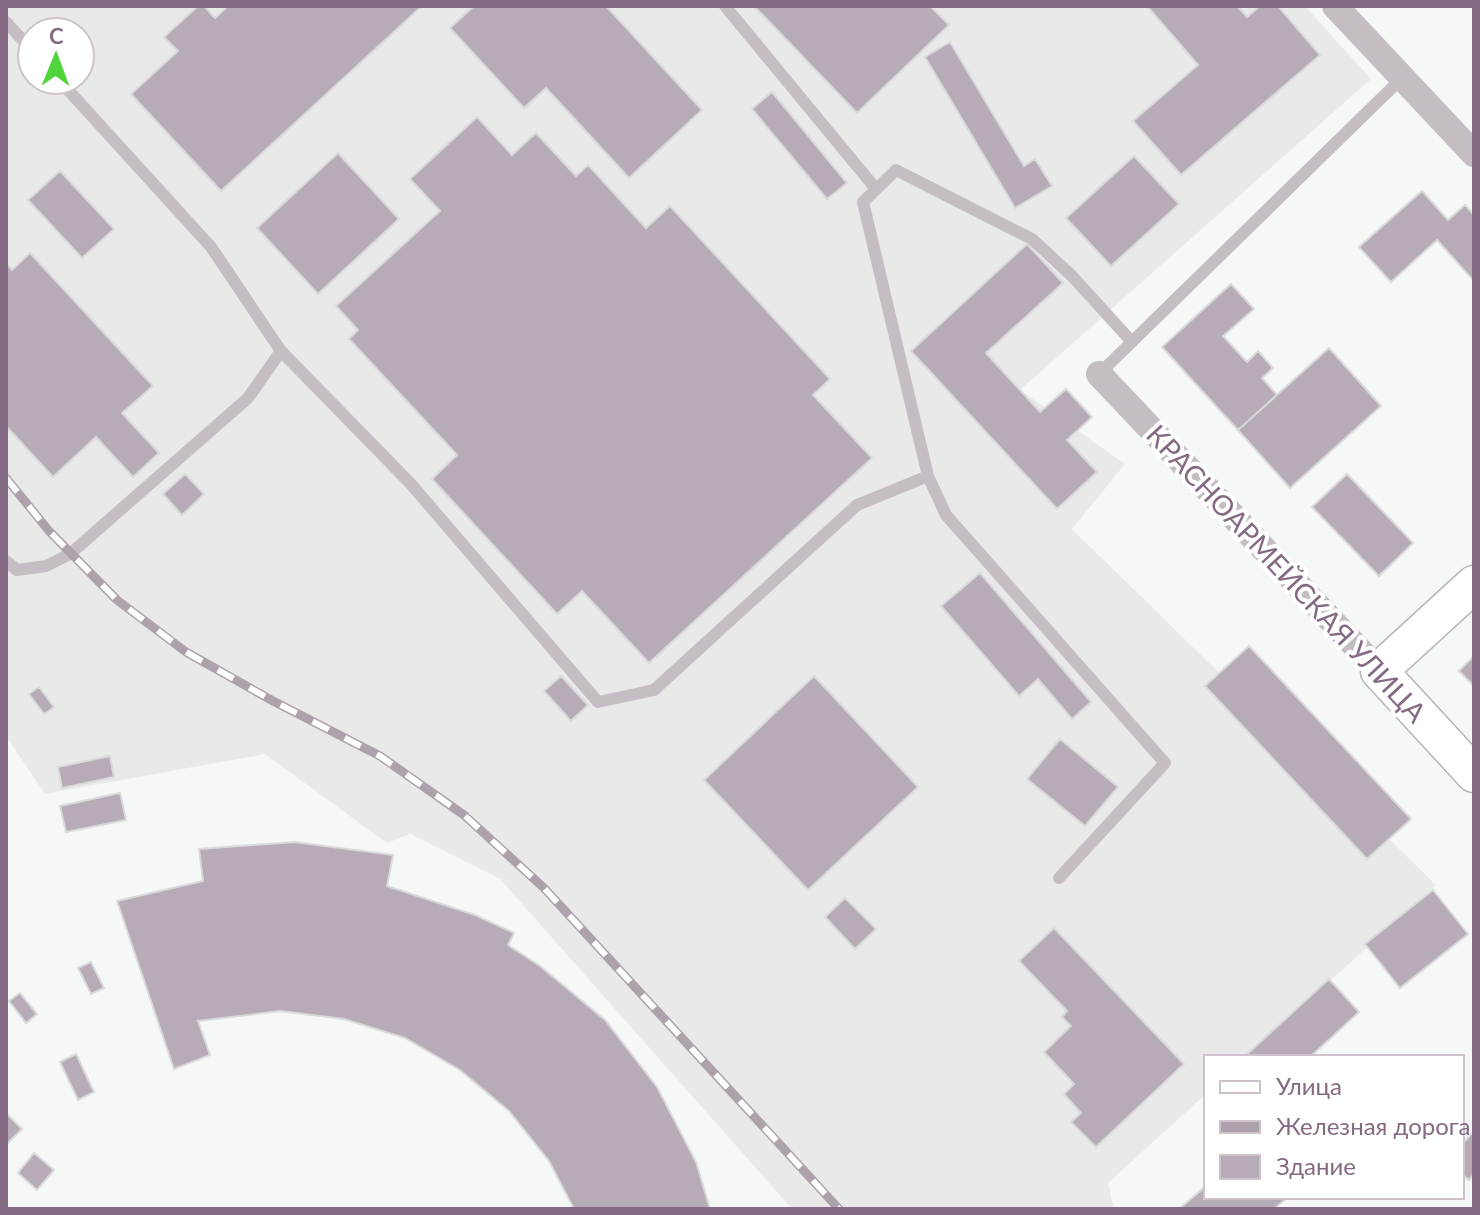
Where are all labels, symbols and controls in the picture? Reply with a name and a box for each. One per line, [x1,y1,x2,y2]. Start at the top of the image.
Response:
north arrow [16,16,96,96]
text: С [49,22,64,49]
street label: КРАСНОАРМЕЙСКАЯ УЛИЦА [1140,417,1434,729]
legend [1204,1055,1464,1199]
text: Улица [1276,1071,1342,1100]
text: Железная дорога [1276,1111,1471,1140]
text: Здание [1276,1151,1356,1180]

